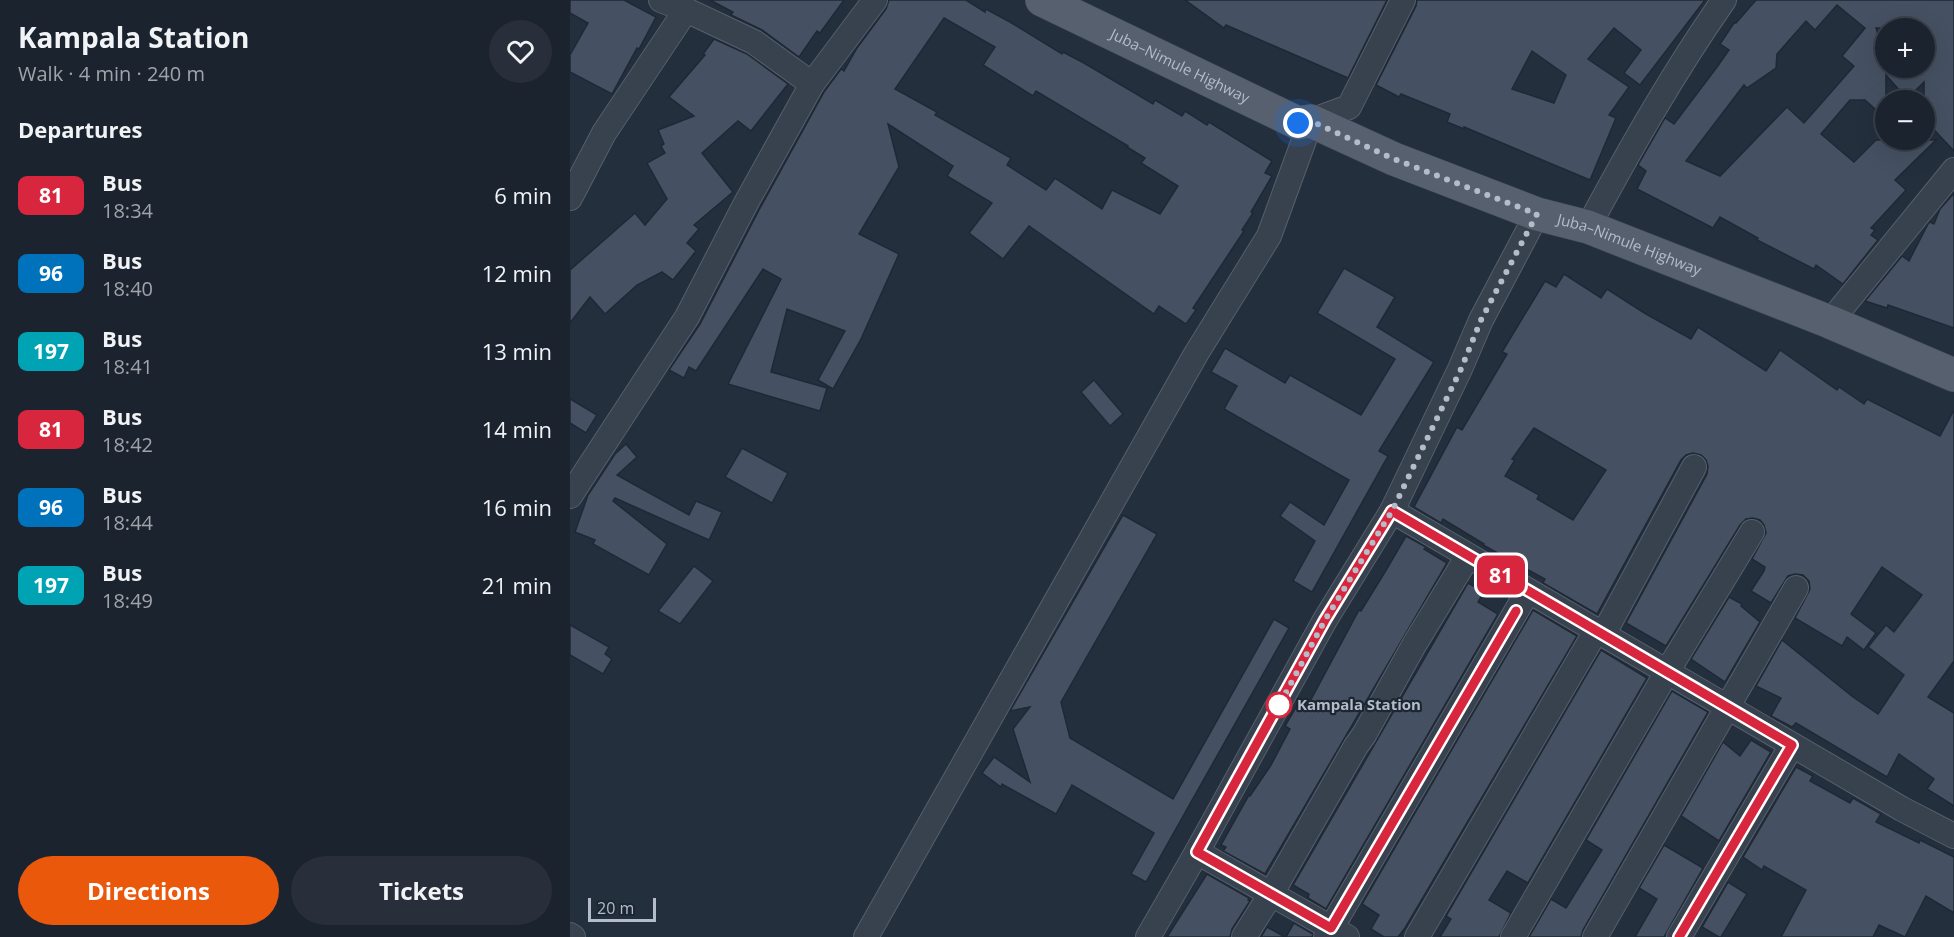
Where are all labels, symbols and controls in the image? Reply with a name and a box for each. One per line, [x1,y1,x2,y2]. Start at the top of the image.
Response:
text: Kampala Station [18,18,249,56]
map controls [1875,18,1935,150]
button: + [1875,18,1935,78]
button: heart [489,20,552,83]
street label: Juba–Nimule Highway [1106,23,1254,108]
text: Walk · 4 min · 240 m [18,60,205,87]
button: − [1875,90,1935,150]
your location [1283,108,1313,138]
text: Departures [18,114,142,144]
text: Bus [102,167,142,197]
text: 6 min [494,180,552,210]
text: 81 [39,181,63,209]
text: 18:34 [102,197,153,224]
street label: Juba–Nimule Highway [1553,208,1705,280]
text: Bus [102,245,142,275]
text: 12 min [482,258,552,288]
text: 96 [39,259,63,287]
text: 18:40 [102,275,153,302]
text: Bus [102,323,142,353]
text: 13 min [482,336,552,366]
text: 197 [33,337,69,365]
text: 18:41 [102,353,153,380]
text: Bus [102,401,142,431]
text: 14 min [482,414,552,444]
text: 81 [39,415,63,443]
text: 18:42 [102,431,153,458]
text: Bus [102,479,142,509]
text: 16 min [482,492,552,522]
text: 96 [39,493,63,521]
text: 18:44 [102,509,153,536]
line badge: 81 [1474,556,1528,594]
text: Bus [102,557,142,587]
text: 81 [1489,561,1513,589]
text: 21 min [482,570,552,600]
text: 197 [33,571,69,599]
text: 18:49 [102,587,153,614]
marker: Kampala Station [1266,692,1292,718]
place label: Kampala Station [1297,694,1421,714]
button: Directions [18,856,279,925]
button: Tickets [291,856,552,925]
scale bar [588,895,656,922]
text: 20 m [597,897,634,919]

